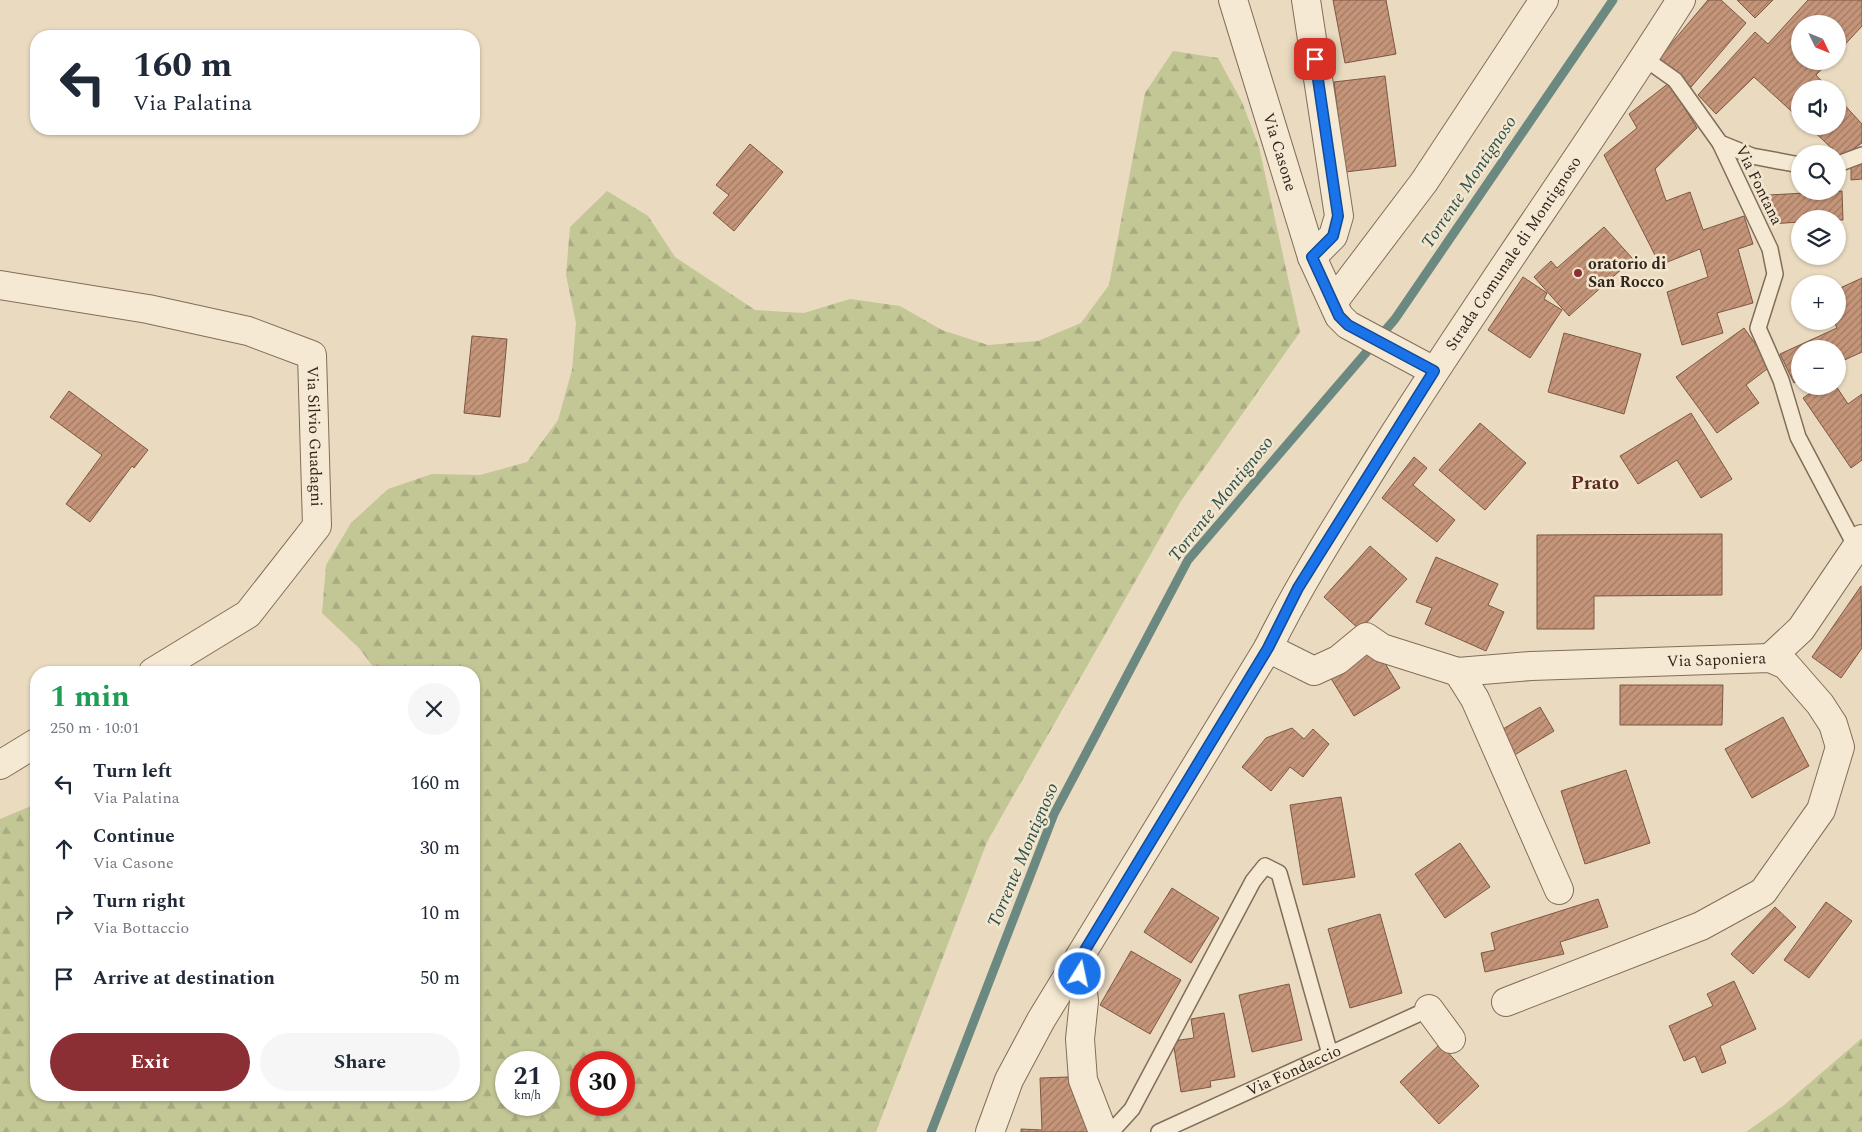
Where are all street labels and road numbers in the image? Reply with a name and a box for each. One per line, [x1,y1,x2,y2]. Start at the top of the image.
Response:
street label: Via Casone [1256,110,1303,194]
street label: Via Fontana [1729,141,1789,229]
street label: Strada Comunale di Montignoso [1439,151,1587,356]
street label: Via Silvio Guadagni [300,365,328,507]
street label: Via Saponiera [1666,646,1767,673]
street label: Via Fondaccio [1242,1039,1345,1103]

